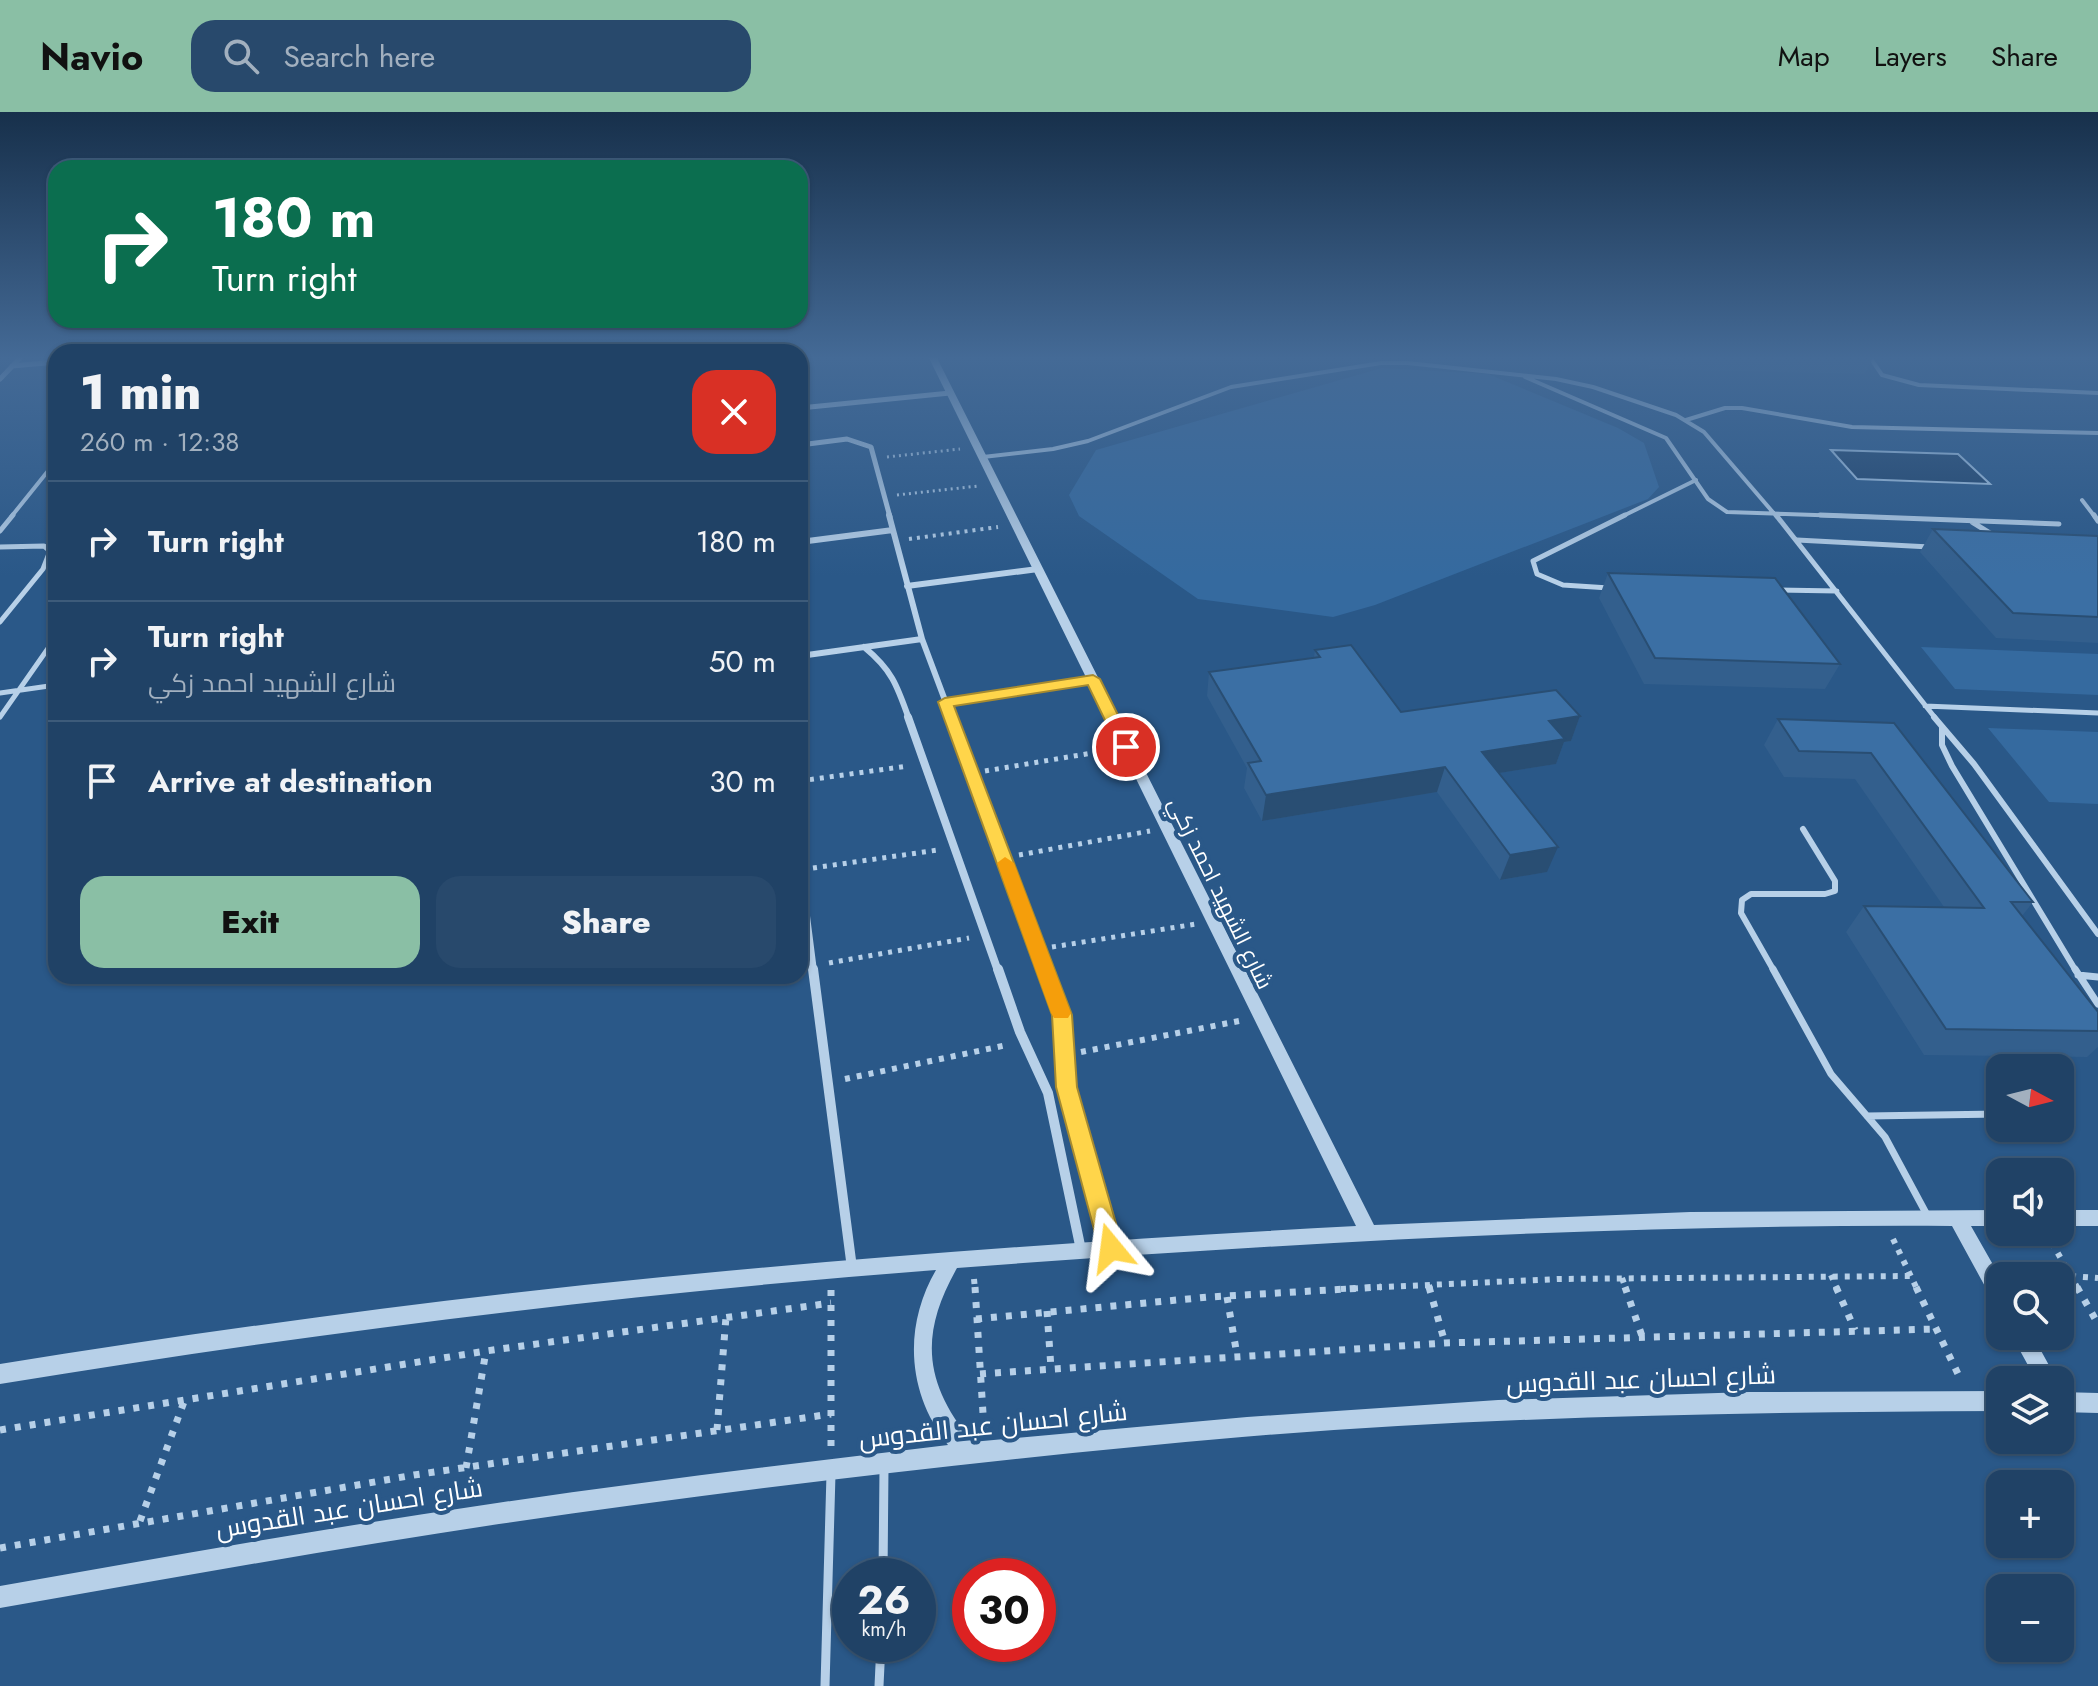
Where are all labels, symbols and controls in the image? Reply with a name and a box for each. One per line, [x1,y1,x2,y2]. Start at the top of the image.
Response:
search box [191,20,751,92]
text: Navio [40,29,143,84]
icon: search [219,34,263,78]
text: Search here [283,35,435,78]
text: Map [1778,36,1830,77]
text: Layers [1874,36,1947,77]
text: Share [1991,36,2058,77]
text: 180 m [212,177,375,258]
icon: right [80,192,184,296]
text: Turn right [212,252,357,304]
text: 1 min [80,358,201,427]
button: close [692,370,776,454]
text: 260 m · 12:38 [80,423,240,461]
icon: right [80,519,124,563]
text: Turn right [148,520,284,563]
text: 180 m [696,520,776,563]
text: Turn right [148,615,284,658]
icon: right [80,639,124,683]
text: 50 m [709,640,776,683]
text: شارع الشهيد احمد زكي [148,664,396,702]
pin [1092,713,1160,781]
icon: arrive [1104,725,1148,769]
icon: arrive [80,759,124,803]
text: Arrive at destination [148,760,433,803]
text: 30 m [709,760,776,803]
street label: شارع الشهيد احمد زكي [1160,792,1281,995]
button: Exit [80,876,420,968]
button: Share [436,876,776,968]
north arrow [1986,1054,2074,1142]
map controls [1986,1054,2074,1662]
button: sound [1986,1158,2074,1246]
position arrow [1069,1206,1153,1290]
button: search [1986,1262,2074,1350]
street label: شارع احسان عبد القدوس [1506,1355,1776,1403]
button: layers [1986,1366,2074,1454]
street label: شارع احسان عبد القدوس [857,1392,1129,1458]
street label: شارع احسان عبد القدوس [213,1468,485,1548]
button: + [1986,1470,2074,1558]
speed limit sign: 30 [952,1558,1056,1662]
text: 26 [858,1571,911,1629]
button: − [1986,1574,2074,1662]
text: km/h [861,1615,907,1644]

